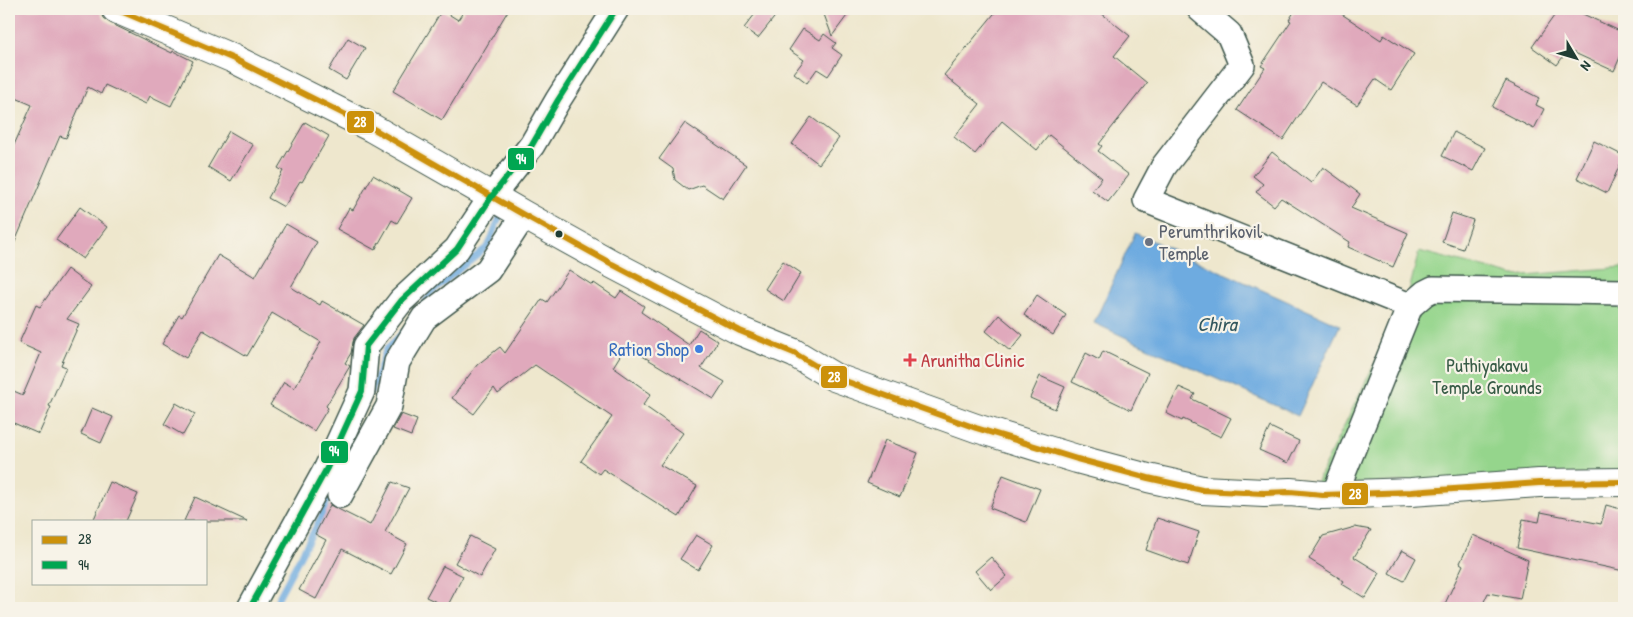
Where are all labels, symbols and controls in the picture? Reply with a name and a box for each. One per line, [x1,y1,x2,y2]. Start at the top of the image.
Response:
north arrow [1550,32,1600,82]
text: N [1577,58,1596,76]
line badge: 28 [346,110,375,134]
text: 28 [354,112,366,131]
line badge: 94 [507,147,535,171]
text: 94 [516,149,527,168]
place label: Perumthrikovil Temple [1159,218,1263,266]
unlabelled marker [554,229,564,239]
marker: Perumthrikovil Temple [1143,236,1155,248]
water label: Chira [1197,310,1239,337]
place label: Ration Shop [609,336,689,362]
marker: Ration Shop [693,343,705,355]
place label: Arunitha Clinic [921,347,1025,373]
park label: Puthiyakavu Temple Grounds [1432,352,1542,400]
marker: Arunitha Clinic [903,353,917,367]
line badge: 28 [820,365,848,389]
text: 28 [828,367,840,386]
line badge: 94 [320,440,349,464]
text: 94 [329,441,340,460]
line badge: 28 [1341,482,1369,506]
text: 28 [1349,484,1361,503]
legend [32,520,208,584]
text: 28 [78,528,92,549]
text: 94 [78,554,90,575]

